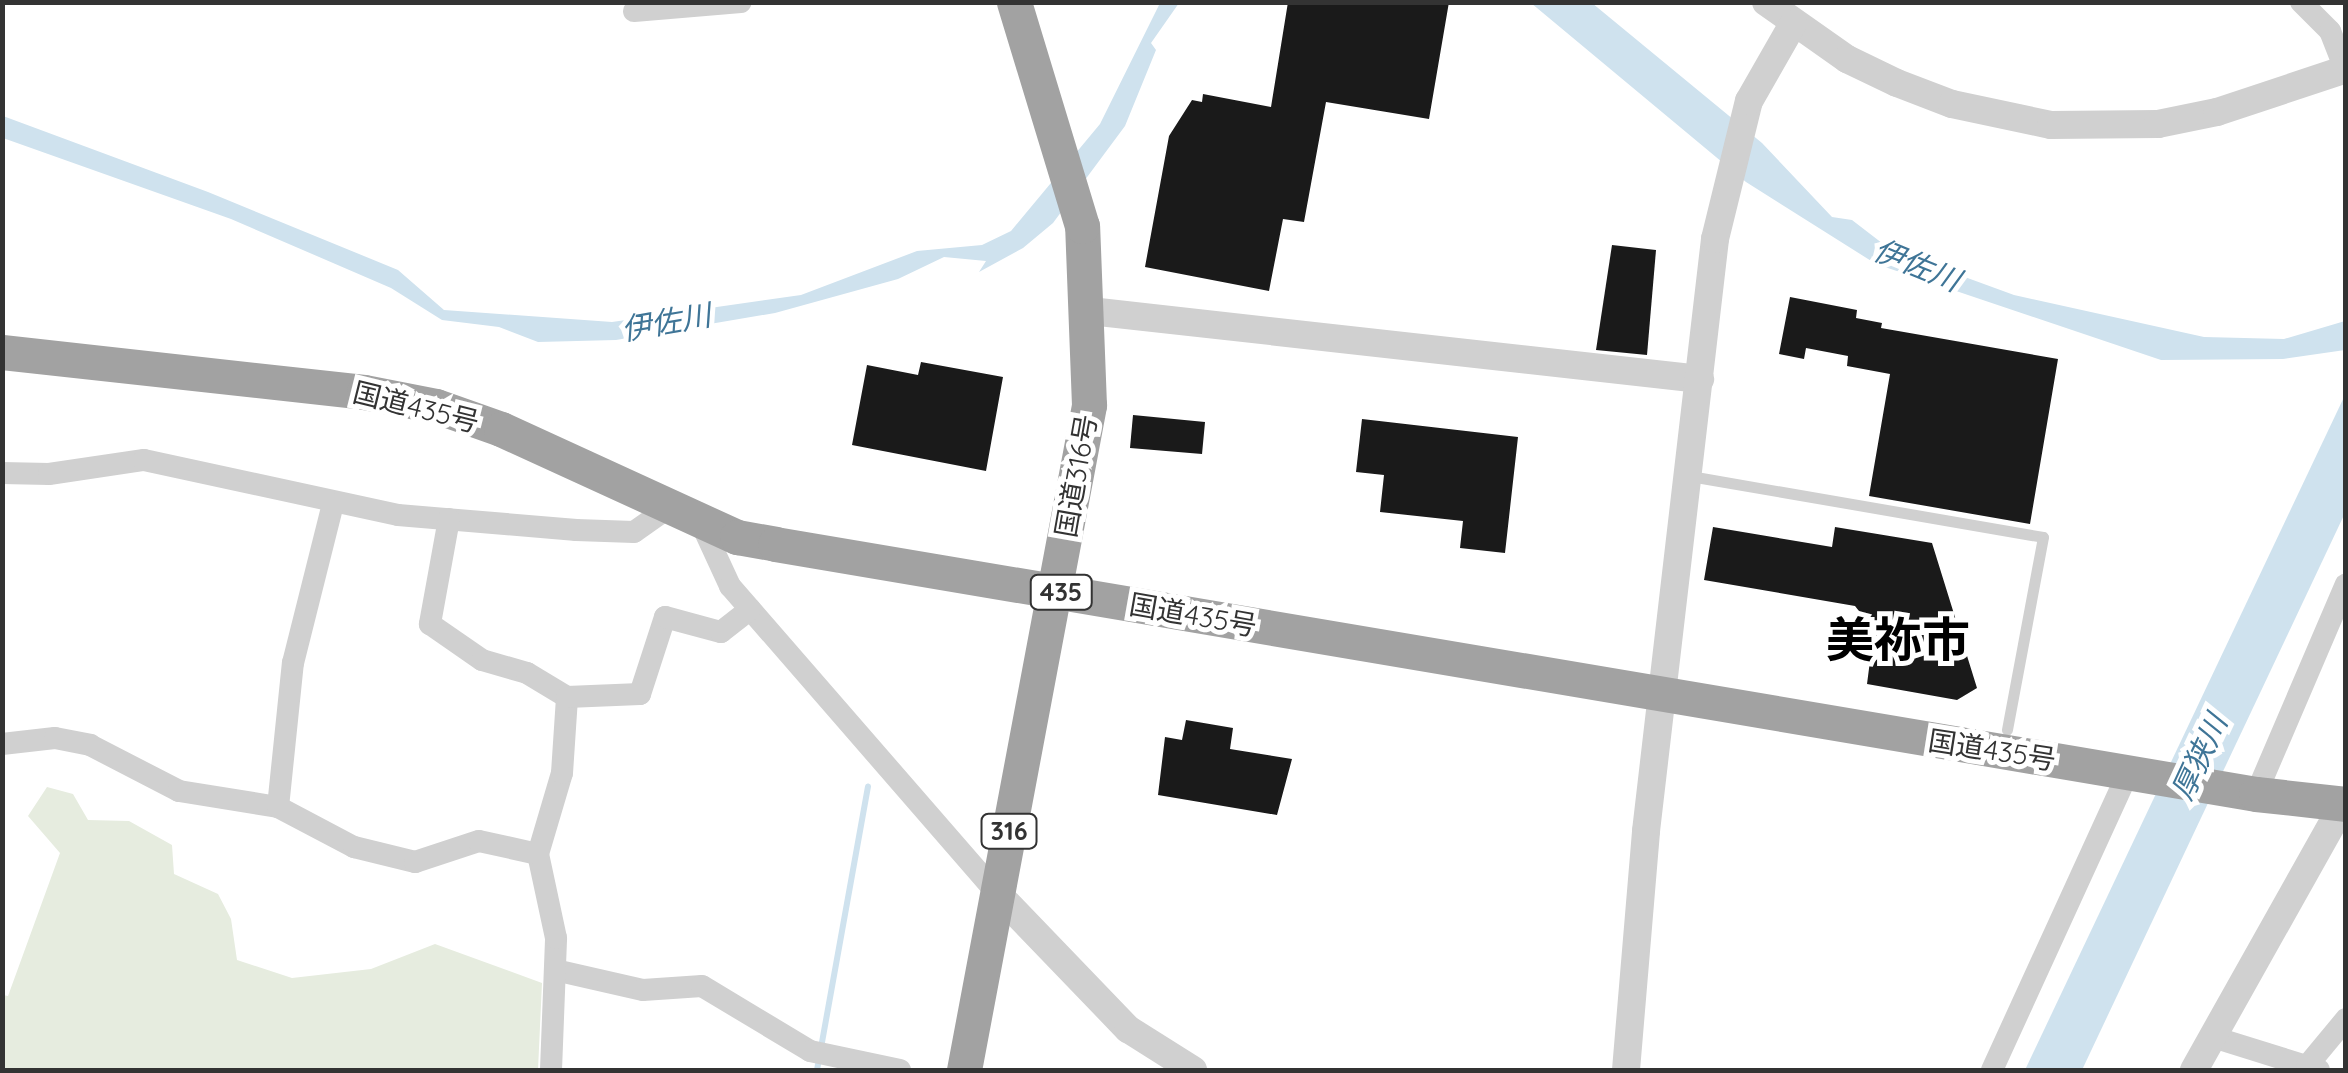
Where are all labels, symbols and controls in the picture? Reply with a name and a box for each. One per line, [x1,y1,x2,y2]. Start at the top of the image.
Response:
water label: 伊佐川 [1869,231,1965,299]
water label: 伊佐川 [619,296,713,348]
street label: 国道435号 [350,375,482,439]
street label: 国道316号 [1049,412,1103,540]
road number: 435 [1028,572,1094,612]
street label: 国道435号 [1127,587,1259,643]
district label: 美祢市 [1826,611,1970,669]
water label: 厚狭川 [2164,709,2234,805]
street label: 国道435号 [1926,723,2058,777]
road number: 316 [979,811,1039,851]

